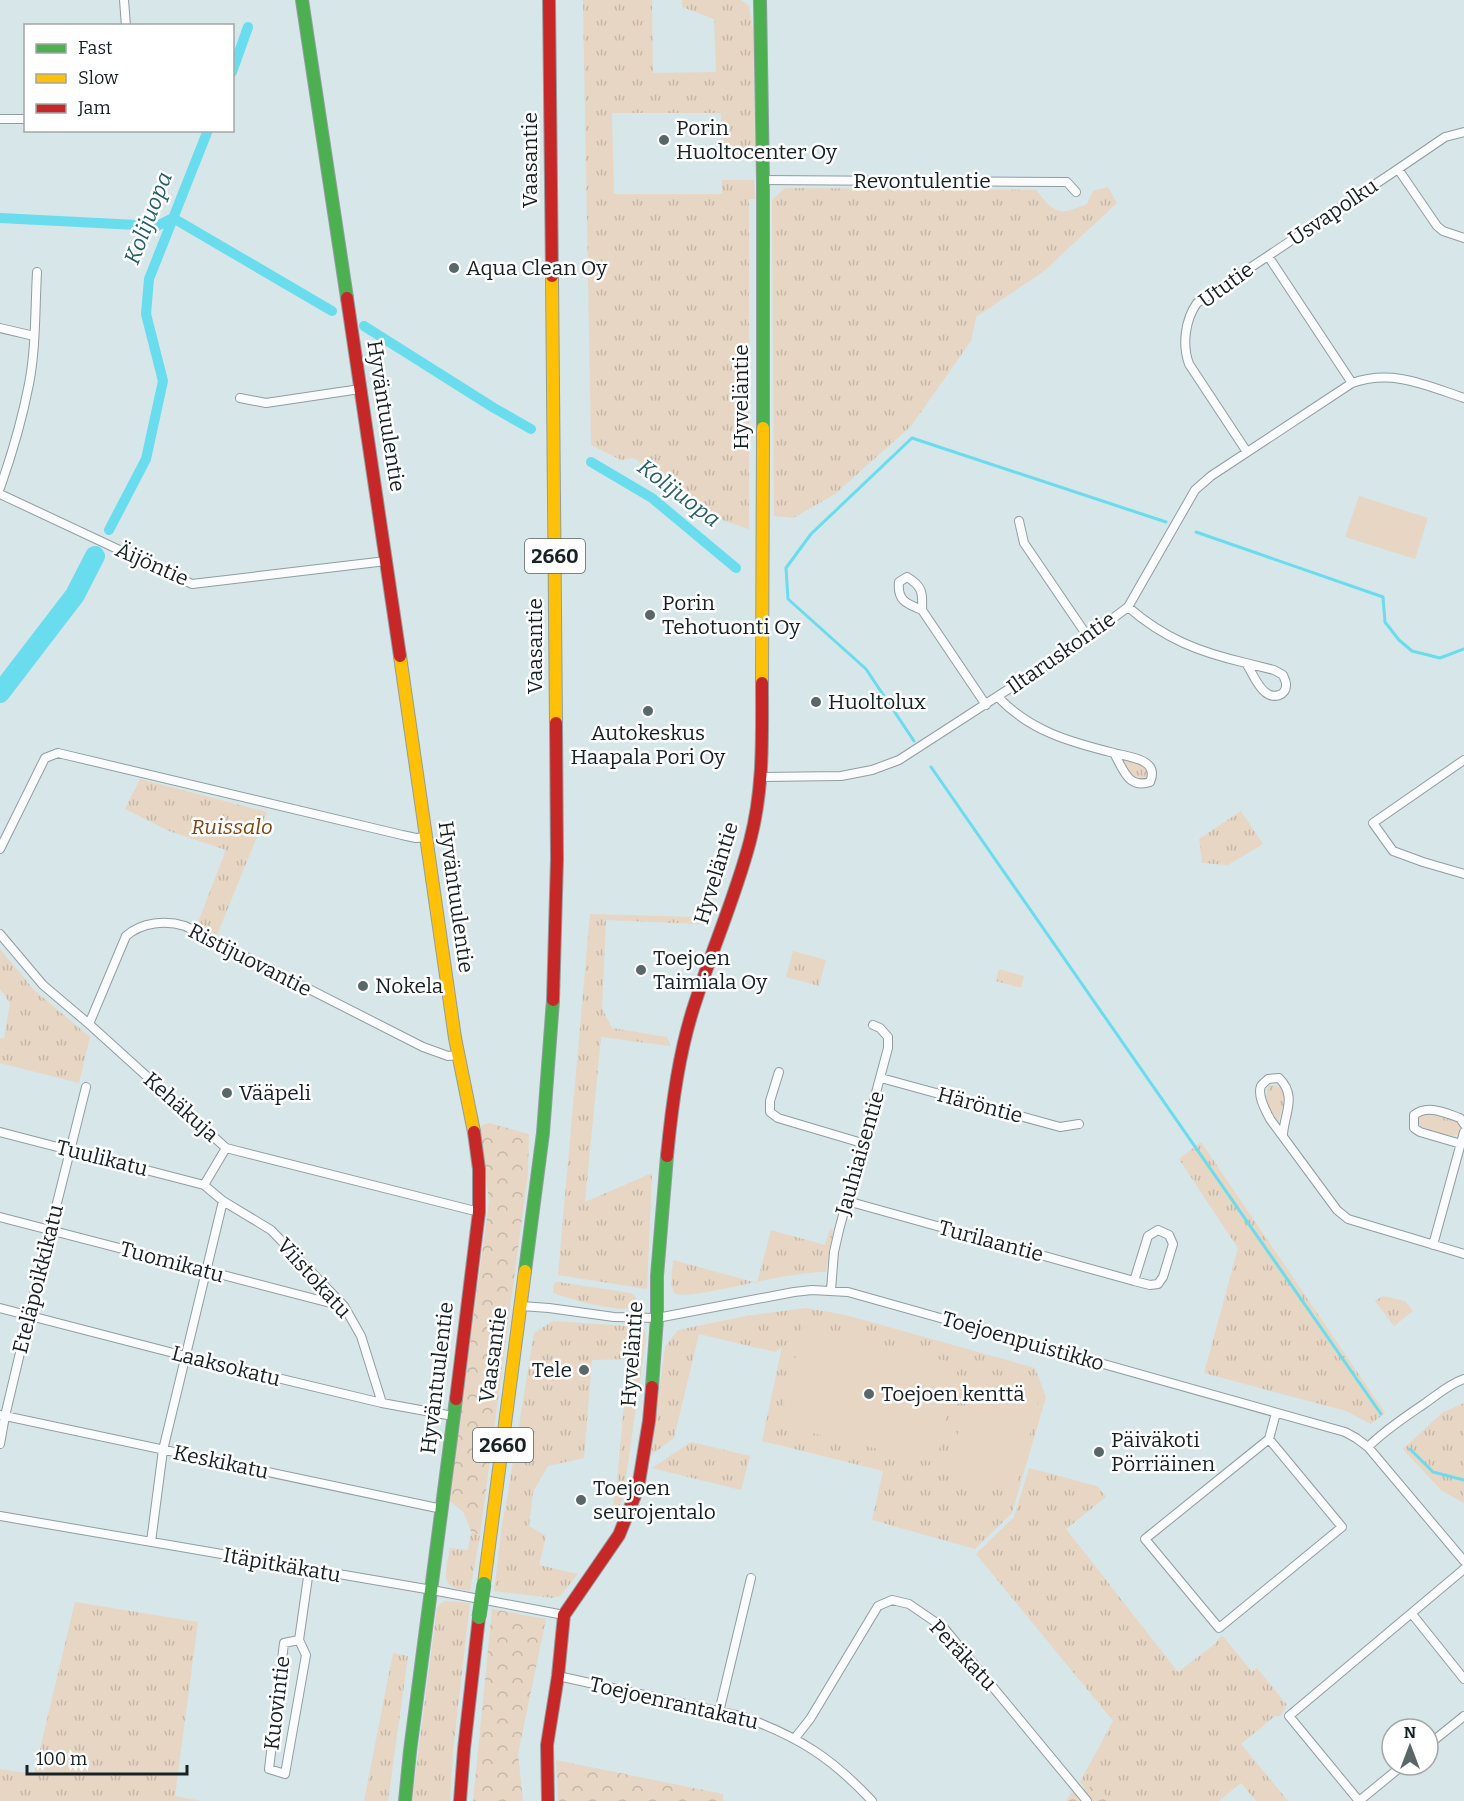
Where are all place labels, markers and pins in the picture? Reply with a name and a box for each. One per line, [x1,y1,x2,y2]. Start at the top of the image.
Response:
place label: Porin Huoltocenter Oy [676,115,838,165]
marker: Porin Huoltocenter Oy [657,133,671,147]
place label: Aqua Clean Oy [466,255,608,281]
marker: Aqua Clean Oy [447,261,461,275]
place label: Porin Tehotuonti Oy [662,590,801,640]
marker: Porin Tehotuonti Oy [643,608,657,622]
place label: Huoltolux [828,689,926,715]
marker: Huoltolux [809,695,823,709]
marker: Autokeskus Haapala Pori Oy [641,704,655,718]
place label: Autokeskus Haapala Pori Oy [571,720,726,770]
place label: Toejoen Taimiala Oy [653,945,768,995]
marker: Toejoen Taimiala Oy [634,963,648,977]
place label: Nokela [375,973,444,999]
marker: Nokela [356,979,370,993]
place label: Vääpeli [239,1080,311,1106]
marker: Vääpeli [220,1086,234,1100]
place label: Tele [532,1357,572,1383]
marker: Tele [577,1363,591,1377]
place label: Toejoen kenttä [881,1381,1025,1407]
marker: Toejoen kenttä [862,1387,876,1401]
place label: Päiväkoti Pörriäinen [1111,1427,1215,1477]
marker: Päiväkoti Pörriäinen [1092,1445,1106,1459]
place label: Toejoen seurojentalo [593,1475,716,1525]
marker: Toejoen seurojentalo [574,1493,588,1507]

